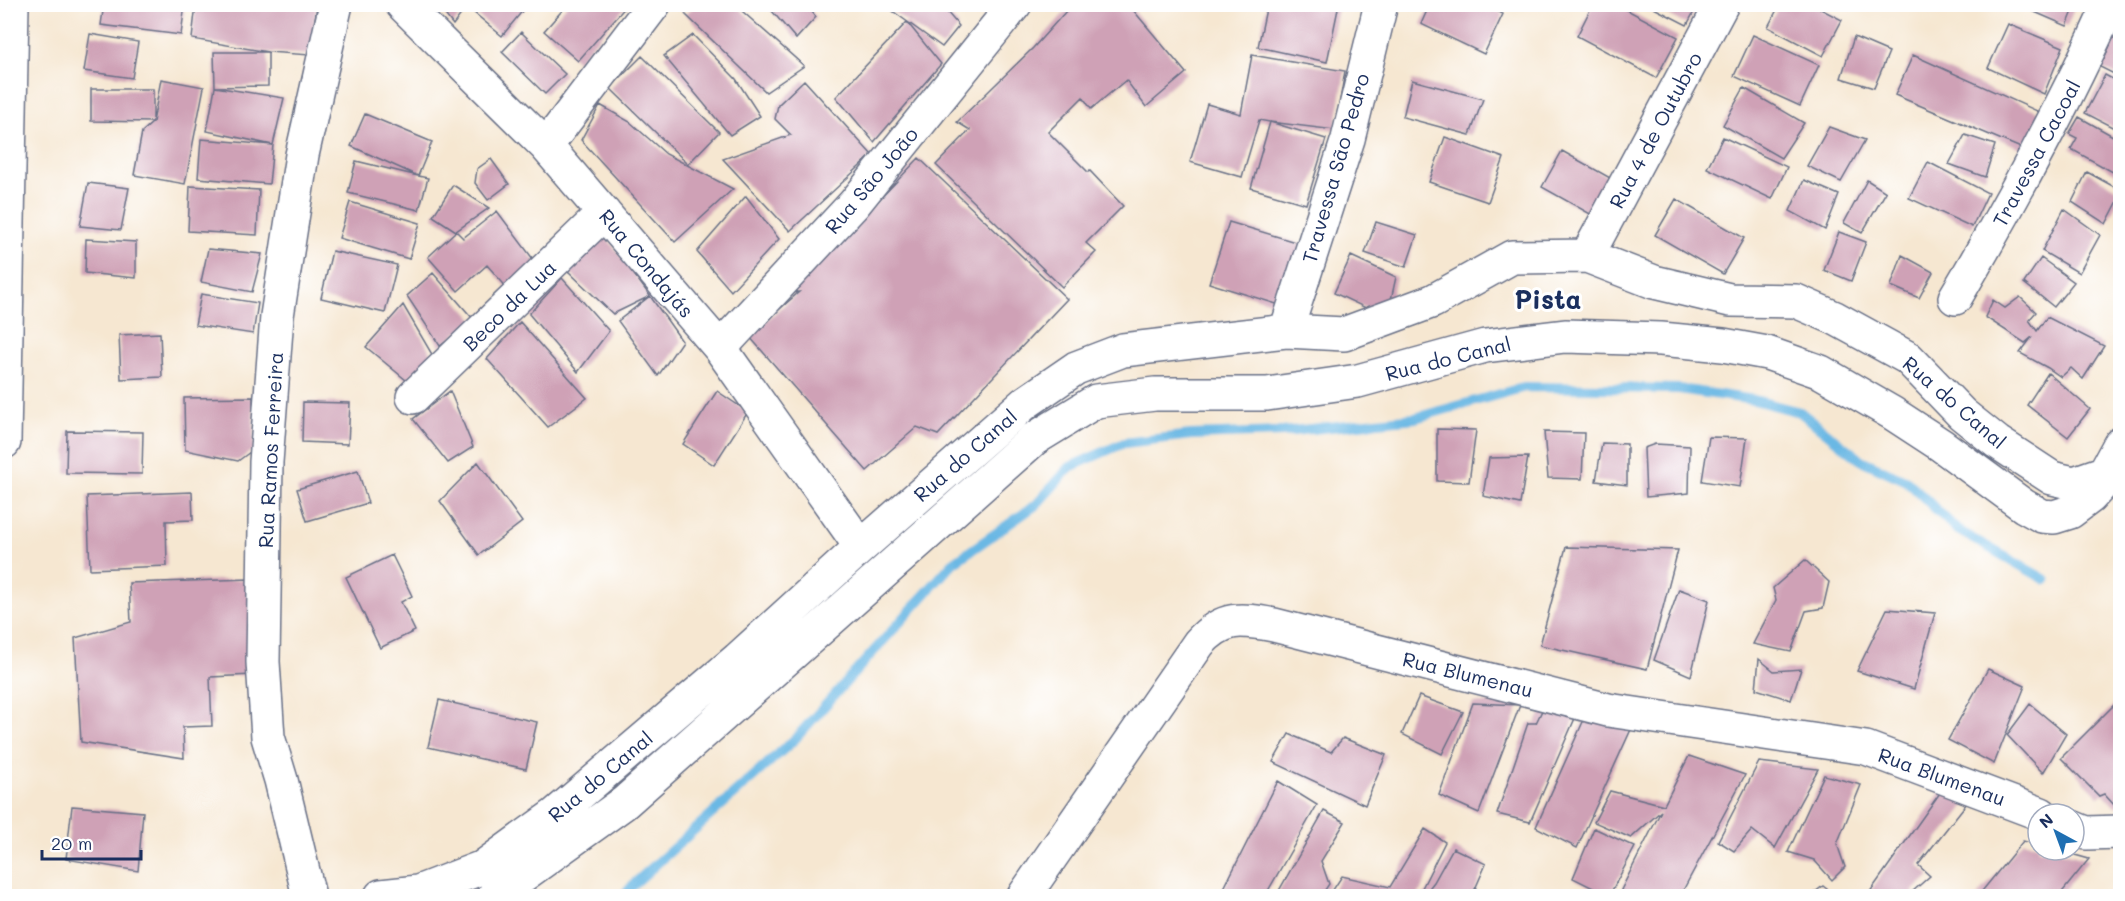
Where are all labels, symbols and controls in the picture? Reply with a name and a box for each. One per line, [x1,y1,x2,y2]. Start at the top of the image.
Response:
street label: Rua 4 de Outubro [1603,47,1707,213]
street label: Travessa São Pedro [1295,70,1375,266]
street label: Travessa Cacoal [1986,75,2086,231]
street label: Rua São João [819,121,923,239]
street label: Rua Condajás [594,203,700,323]
street label: Beco da Lua [457,254,561,356]
district label: Pista [1514,282,1582,316]
street label: Rua do Canal [1382,330,1514,386]
street label: Rua do Canal [1898,350,2012,454]
street label: Rua Ramos Ferreira [252,351,288,549]
street label: Rua do Canal [908,403,1022,507]
street label: Rua Blumenau [1400,645,1536,703]
street label: Rua do Canal [542,725,658,827]
street label: Rua Blumenau [1875,741,2009,811]
north arrow [2026,802,2086,862]
text: N [2034,808,2057,832]
scale bar [42,823,141,861]
text: 20 m [51,831,92,855]

